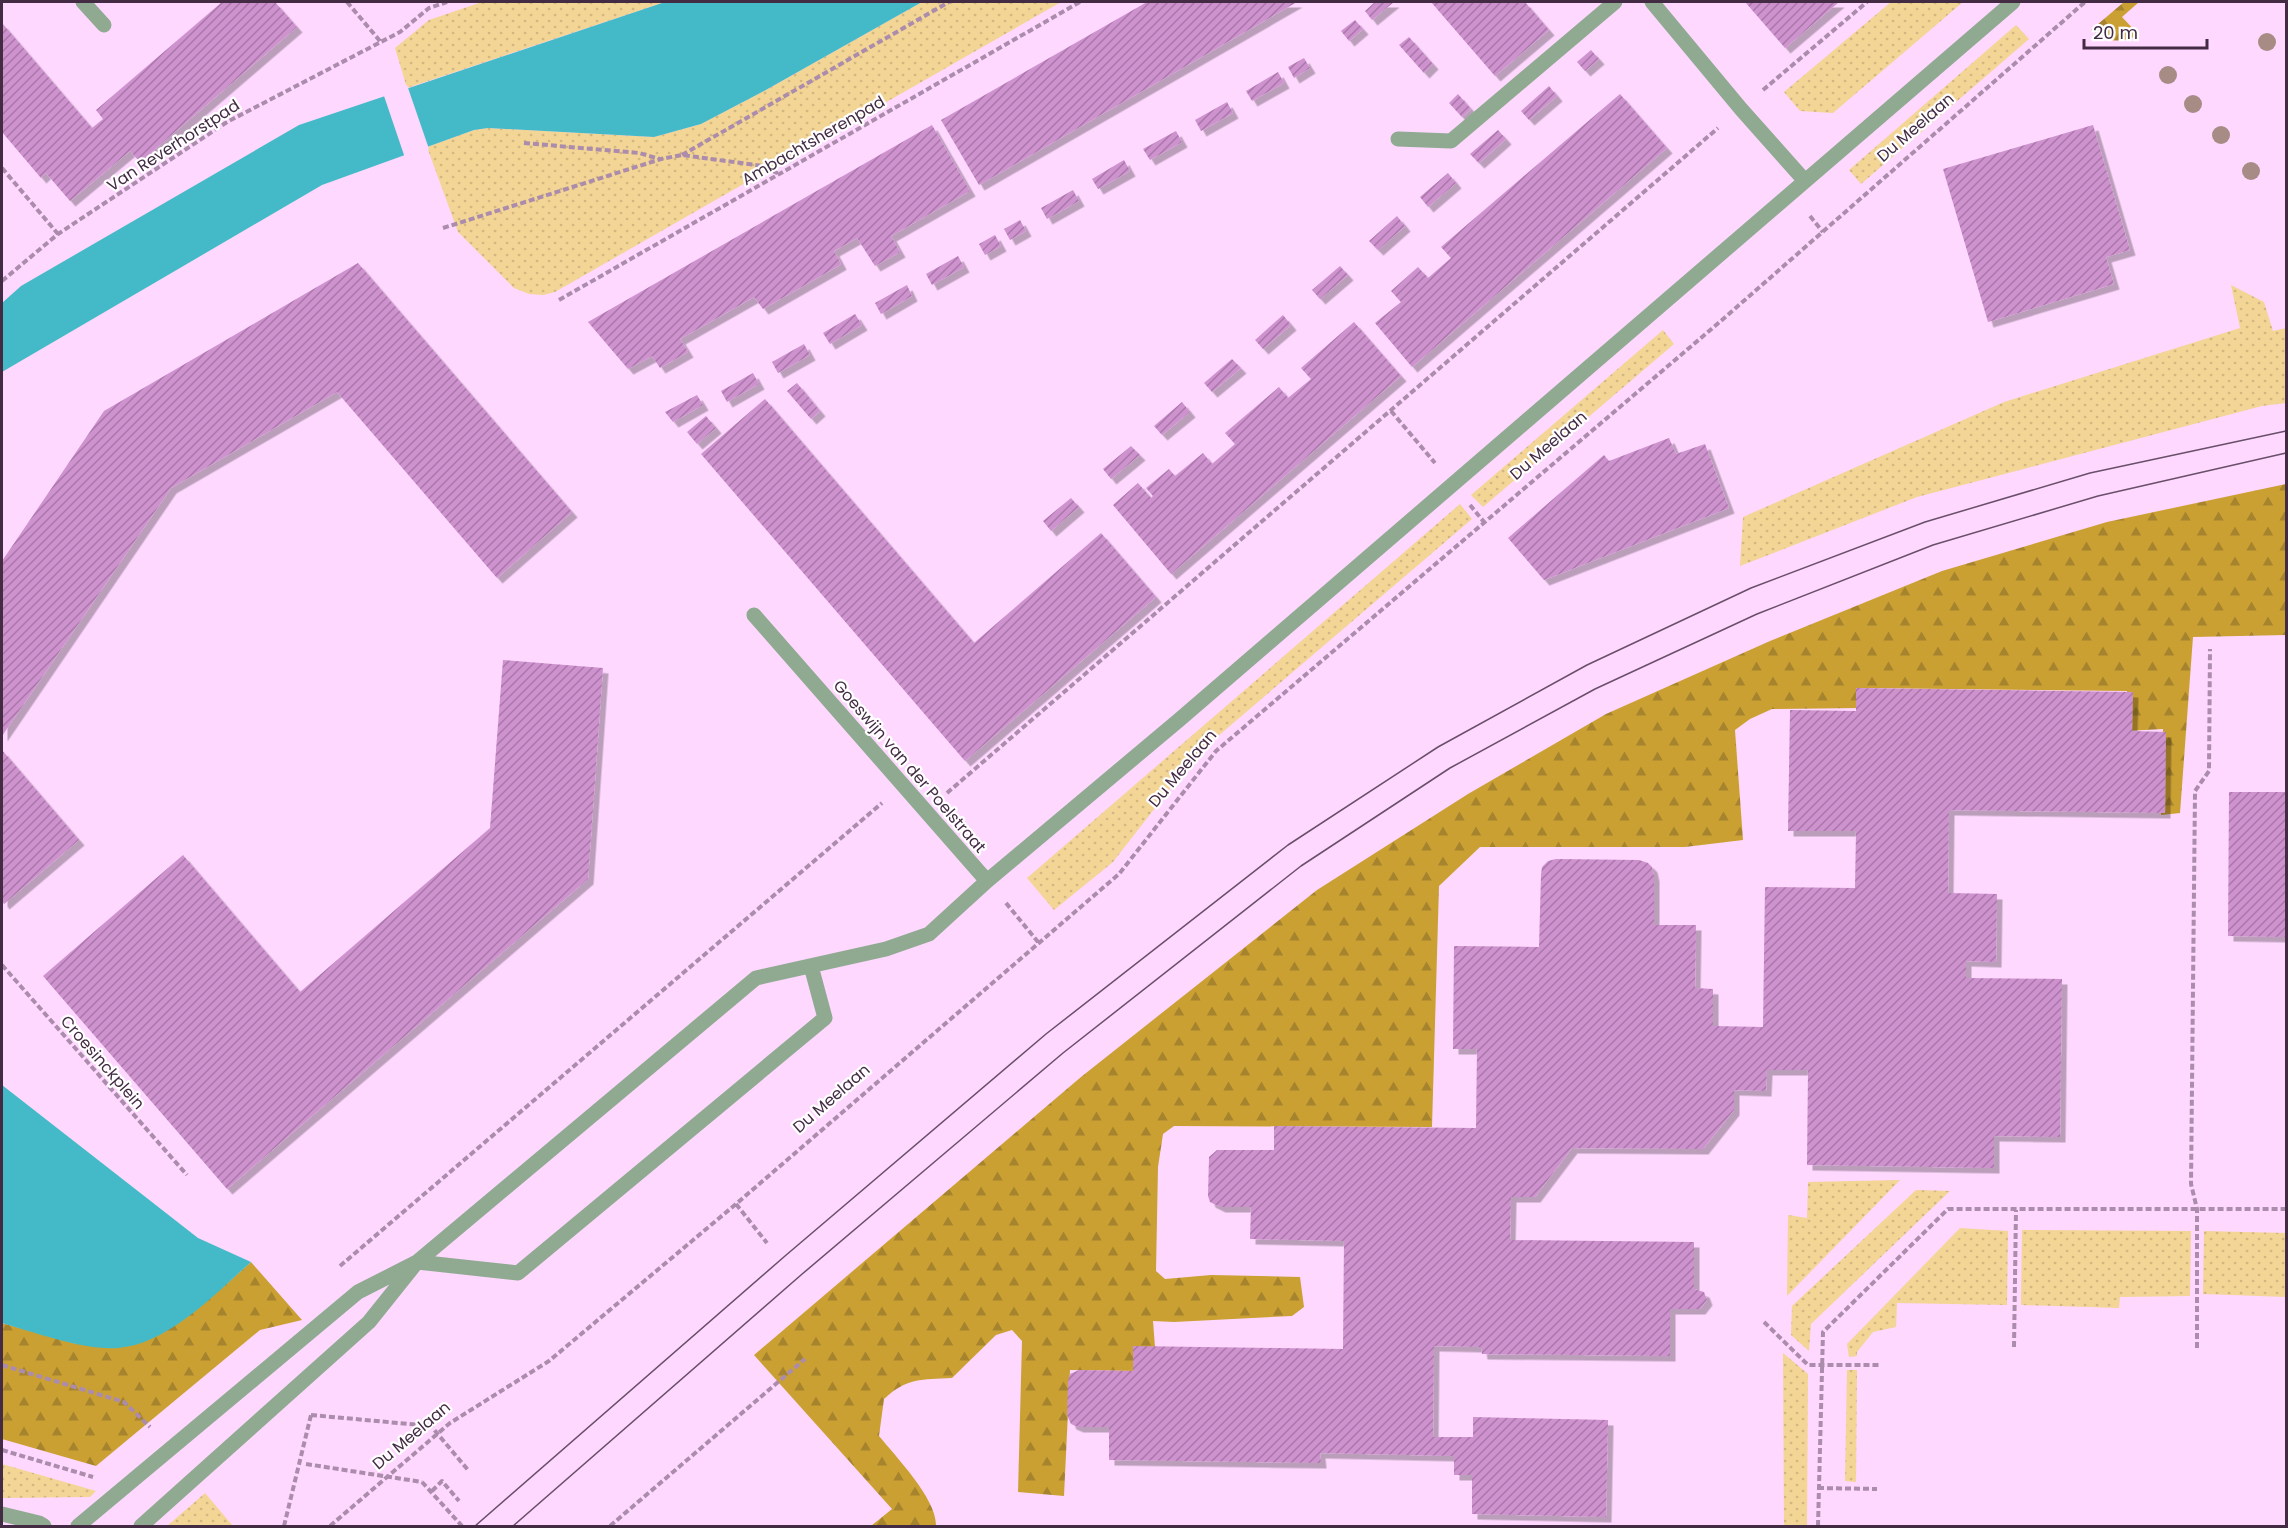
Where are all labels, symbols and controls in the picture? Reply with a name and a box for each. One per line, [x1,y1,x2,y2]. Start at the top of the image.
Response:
scale bar [2084,12,2207,50]
text: 20 m [2093,20,2138,45]
street label: Du Meelaan [1872,87,1959,167]
street label: Ambachtsherenpad [737,90,889,191]
street label: Van Reverhorstpad [103,94,244,197]
street label: Du Meelaan [1505,405,1592,485]
street label: Goeswijn van der Poelstraat [828,675,991,858]
street label: Du Meelaan [1143,724,1222,812]
street label: Croesinckplein [55,1010,150,1114]
street label: Du Meelaan [788,1058,875,1138]
street label: Du Meelaan [367,1396,455,1475]

